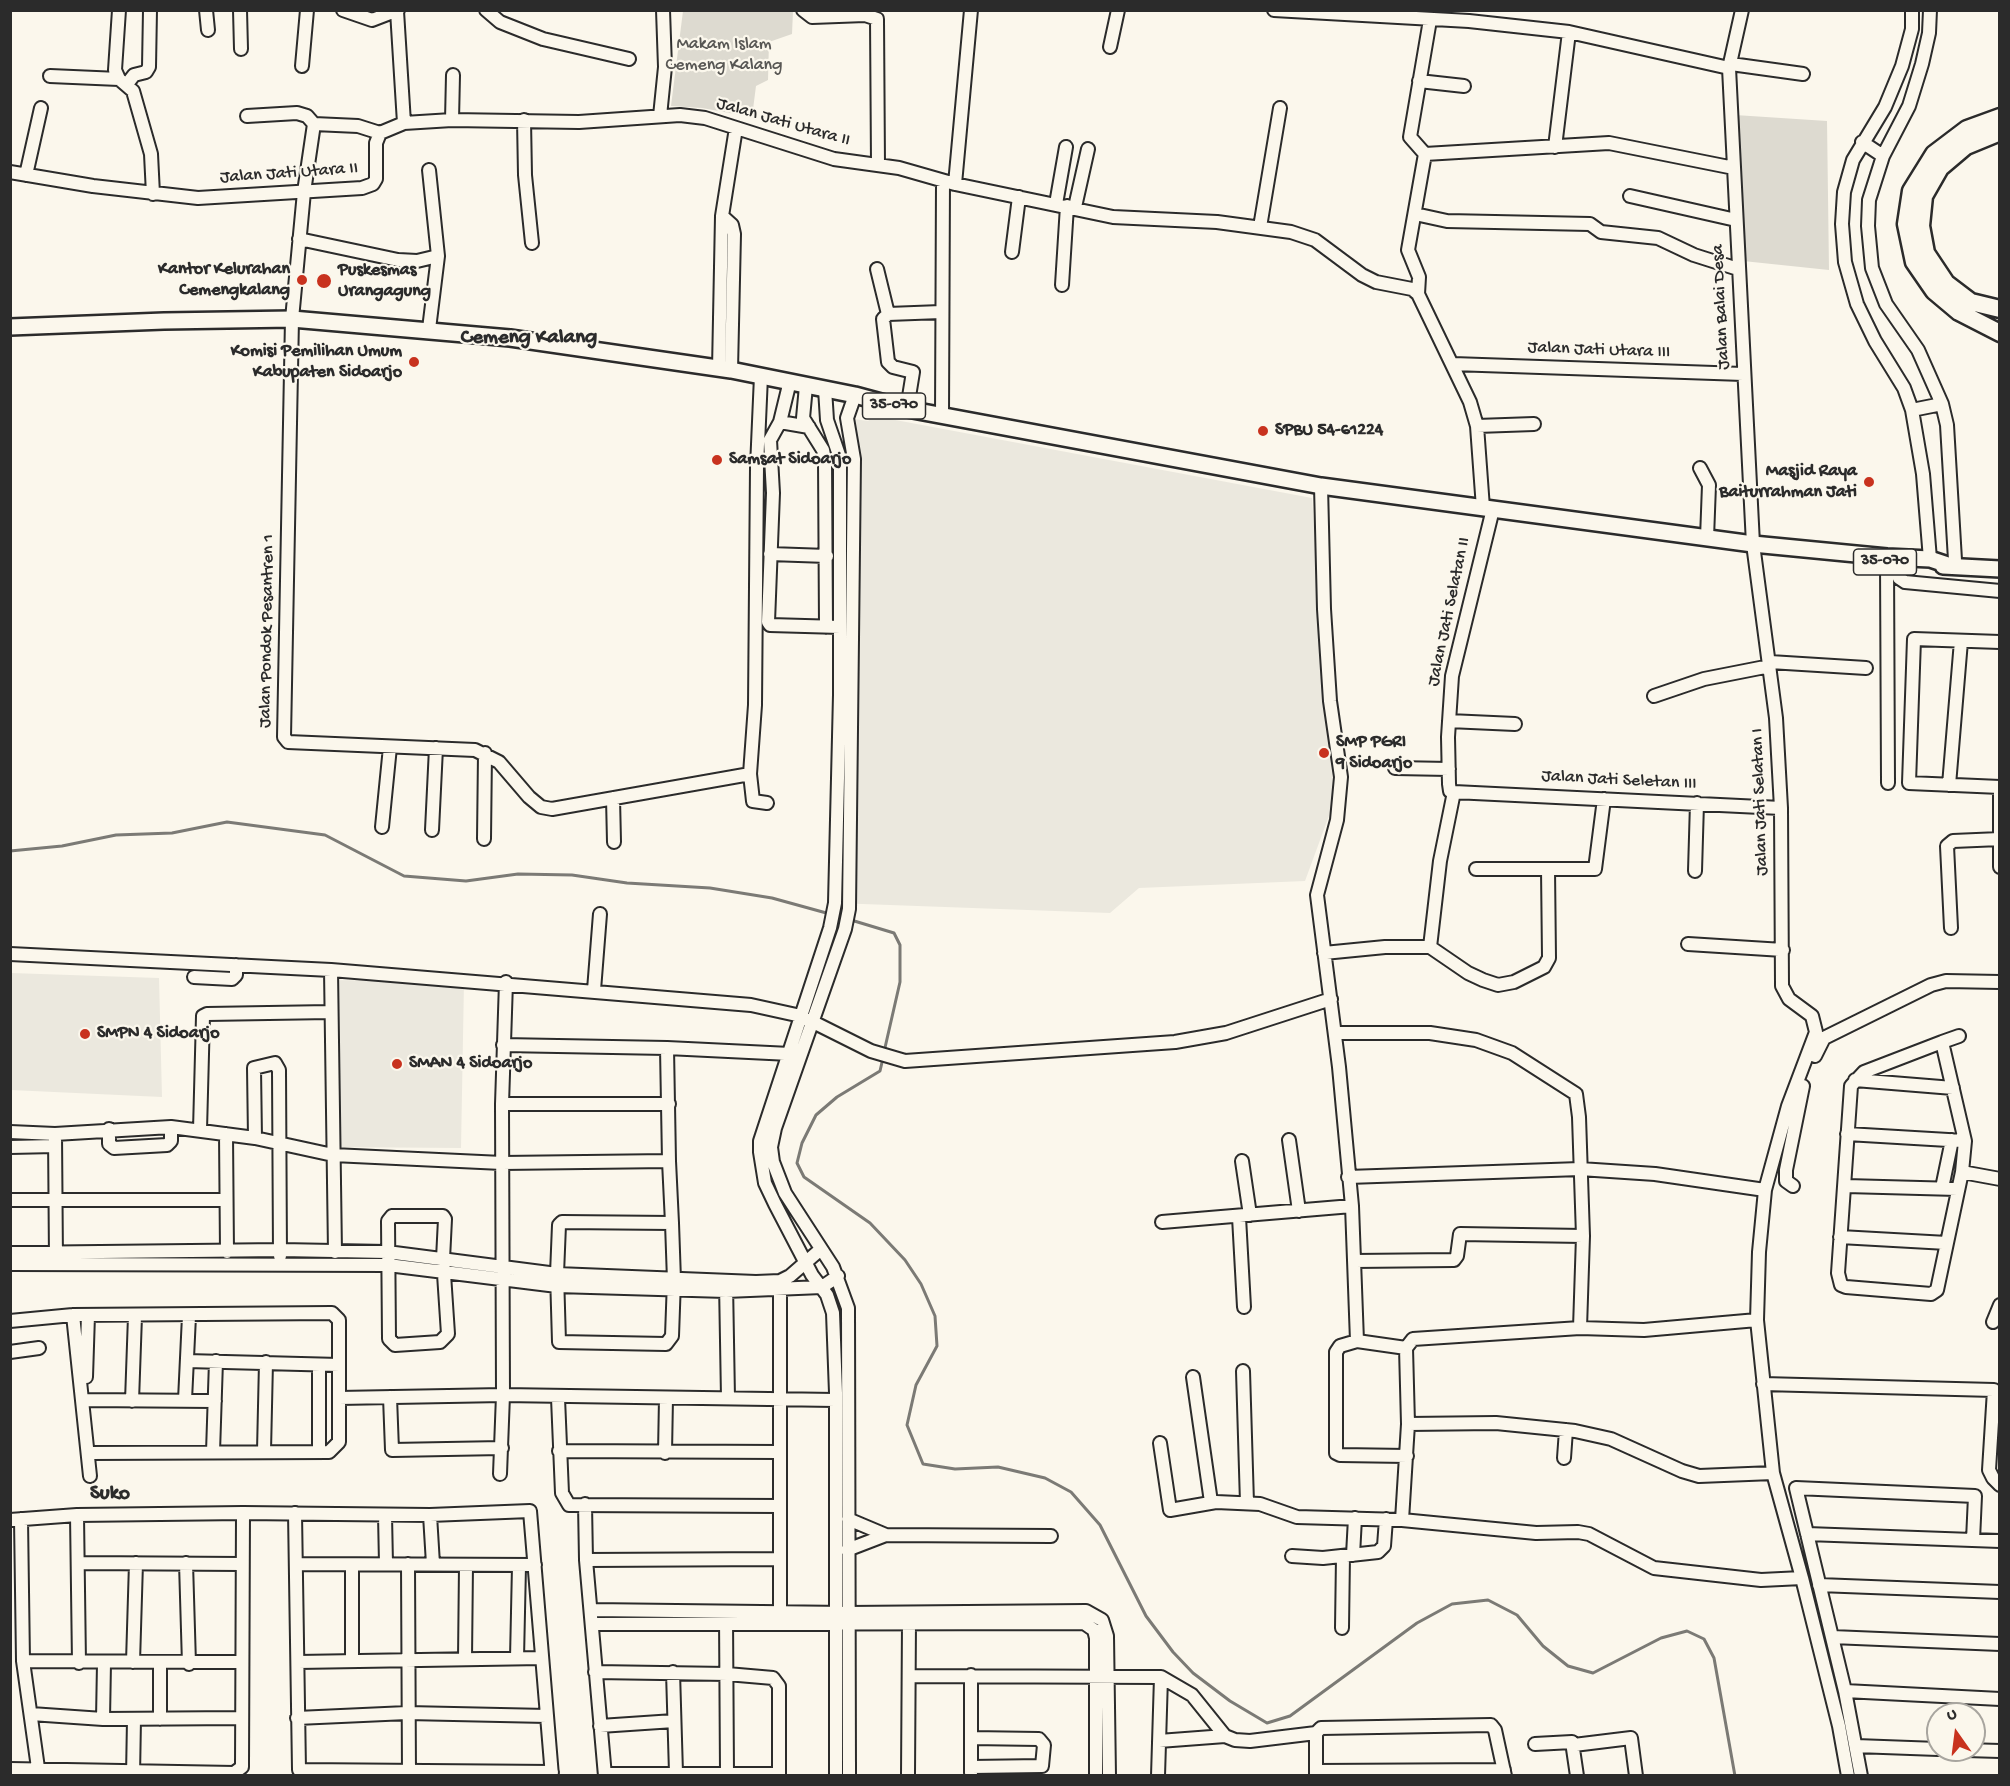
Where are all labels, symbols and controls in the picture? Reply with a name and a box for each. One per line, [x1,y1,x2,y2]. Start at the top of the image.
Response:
park label: Makam Islam Cemeng Kalang [666,34,782,76]
street label: Jalan Jati Utara II [714,94,852,152]
street label: Jalan Jati Utara II [219,158,359,190]
street label: Jalan Balai Desa [1708,244,1736,370]
place label: Kantor Kelurahan Cemengkalang [158,259,290,302]
place label: Puskesmas Urangagung [338,260,431,302]
marker: Puskesmas Urangagung [315,272,333,290]
marker: Kantor Kelurahan Cemengkalang [295,273,309,287]
district label: Cemeng Kalang [461,326,597,352]
street label: Jalan Jati Utara III [1527,338,1671,364]
place label: Komisi Pemilihan Umum Kabupaten Sidoarjo [231,341,402,384]
marker: Komisi Pemilihan Umum Kabupaten Sidoarjo [407,355,421,369]
road number: 35-070 [862,393,926,419]
place label: SPBU 54-61224 [1275,420,1383,442]
marker: SPBU 54-61224 [1256,424,1270,438]
place label: Samsat Sidoarjo [729,449,851,471]
marker: Samsat Sidoarjo [710,453,724,467]
place label: Masjid Raya Baiturrahman Jati [1719,461,1857,504]
marker: Masjid Raya Baiturrahman Jati [1862,475,1876,489]
street label: Jalan Pondok Pesantren 1 [256,534,280,728]
street label: Jalan Jati Selatan II [1424,536,1476,688]
road number: 35-070 [1854,549,1916,575]
street label: Jalan Jati Selatan I [1748,728,1774,876]
place label: SMP PGRI 9 Sidoarjo [1336,732,1412,774]
marker: SMP PGRI 9 Sidoarjo [1317,746,1331,760]
street label: Jalan Jati Seletan III [1541,766,1697,796]
place label: SMPN 4 Sidoarjo [97,1023,220,1045]
marker: SMPN 4 Sidoarjo [78,1027,92,1041]
place label: SMAN 4 Sidoarjo [409,1053,532,1075]
marker: SMAN 4 Sidoarjo [390,1057,404,1071]
district label: Suko [90,1482,130,1508]
north arrow [1926,1702,1986,1762]
text: U [1945,1706,1959,1726]

